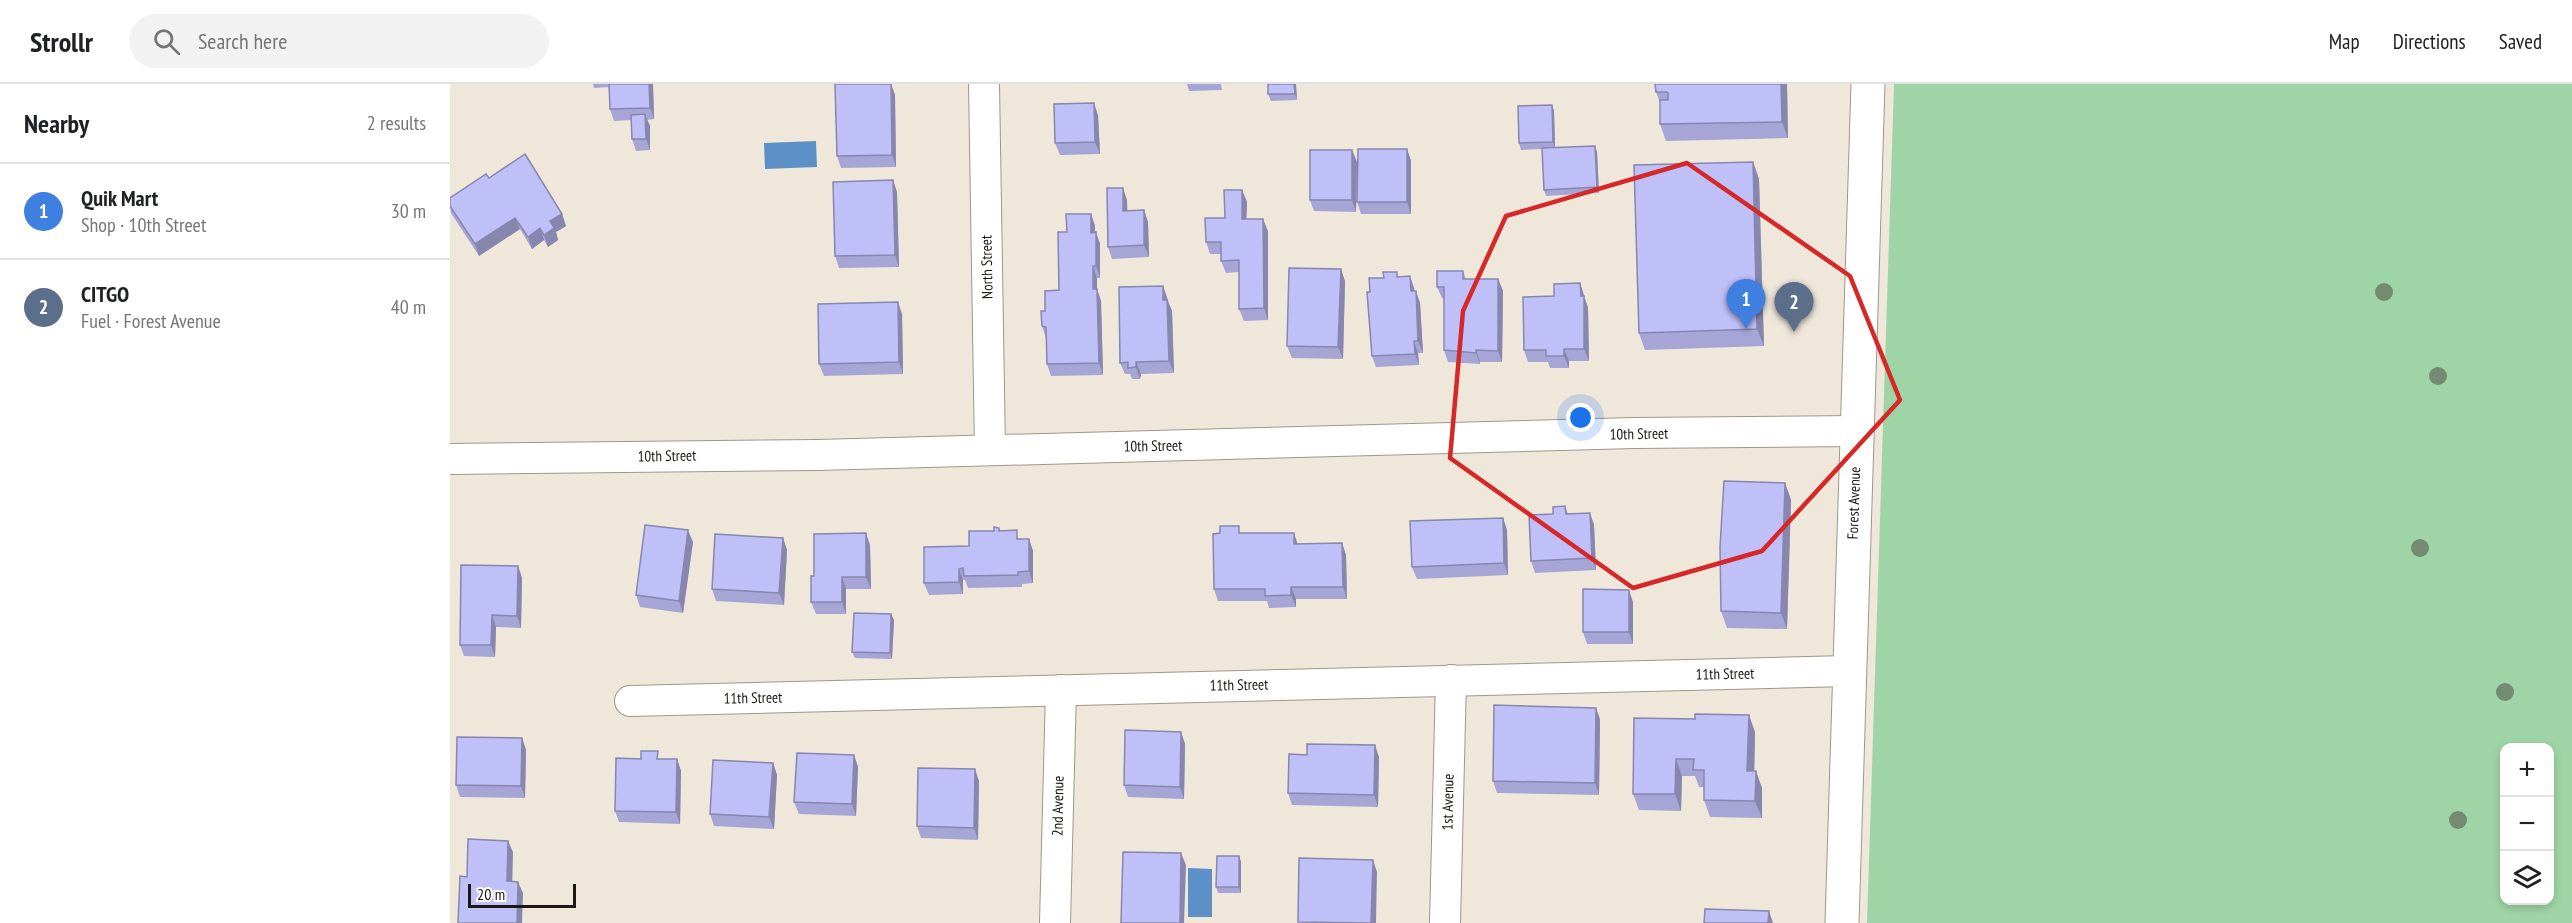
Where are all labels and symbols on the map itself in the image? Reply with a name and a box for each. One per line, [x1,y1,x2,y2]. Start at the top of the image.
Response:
street label: North Street [976,235,997,299]
pin: 1 [1726,280,1766,329]
pin: 2 [1774,282,1814,332]
your location [1566,403,1595,432]
street label: 10th Street [1610,423,1668,444]
street label: 10th Street [1124,435,1182,456]
street label: 10th Street [638,445,696,466]
street label: Forest Avenue [1843,466,1864,540]
street label: 11th Street [1696,663,1754,684]
street label: 11th Street [1210,674,1268,695]
street label: 11th Street [724,687,782,708]
street label: 1st Avenue [1438,774,1457,830]
street label: 2nd Avenue [1047,776,1068,836]
scale bar [468,881,576,908]

